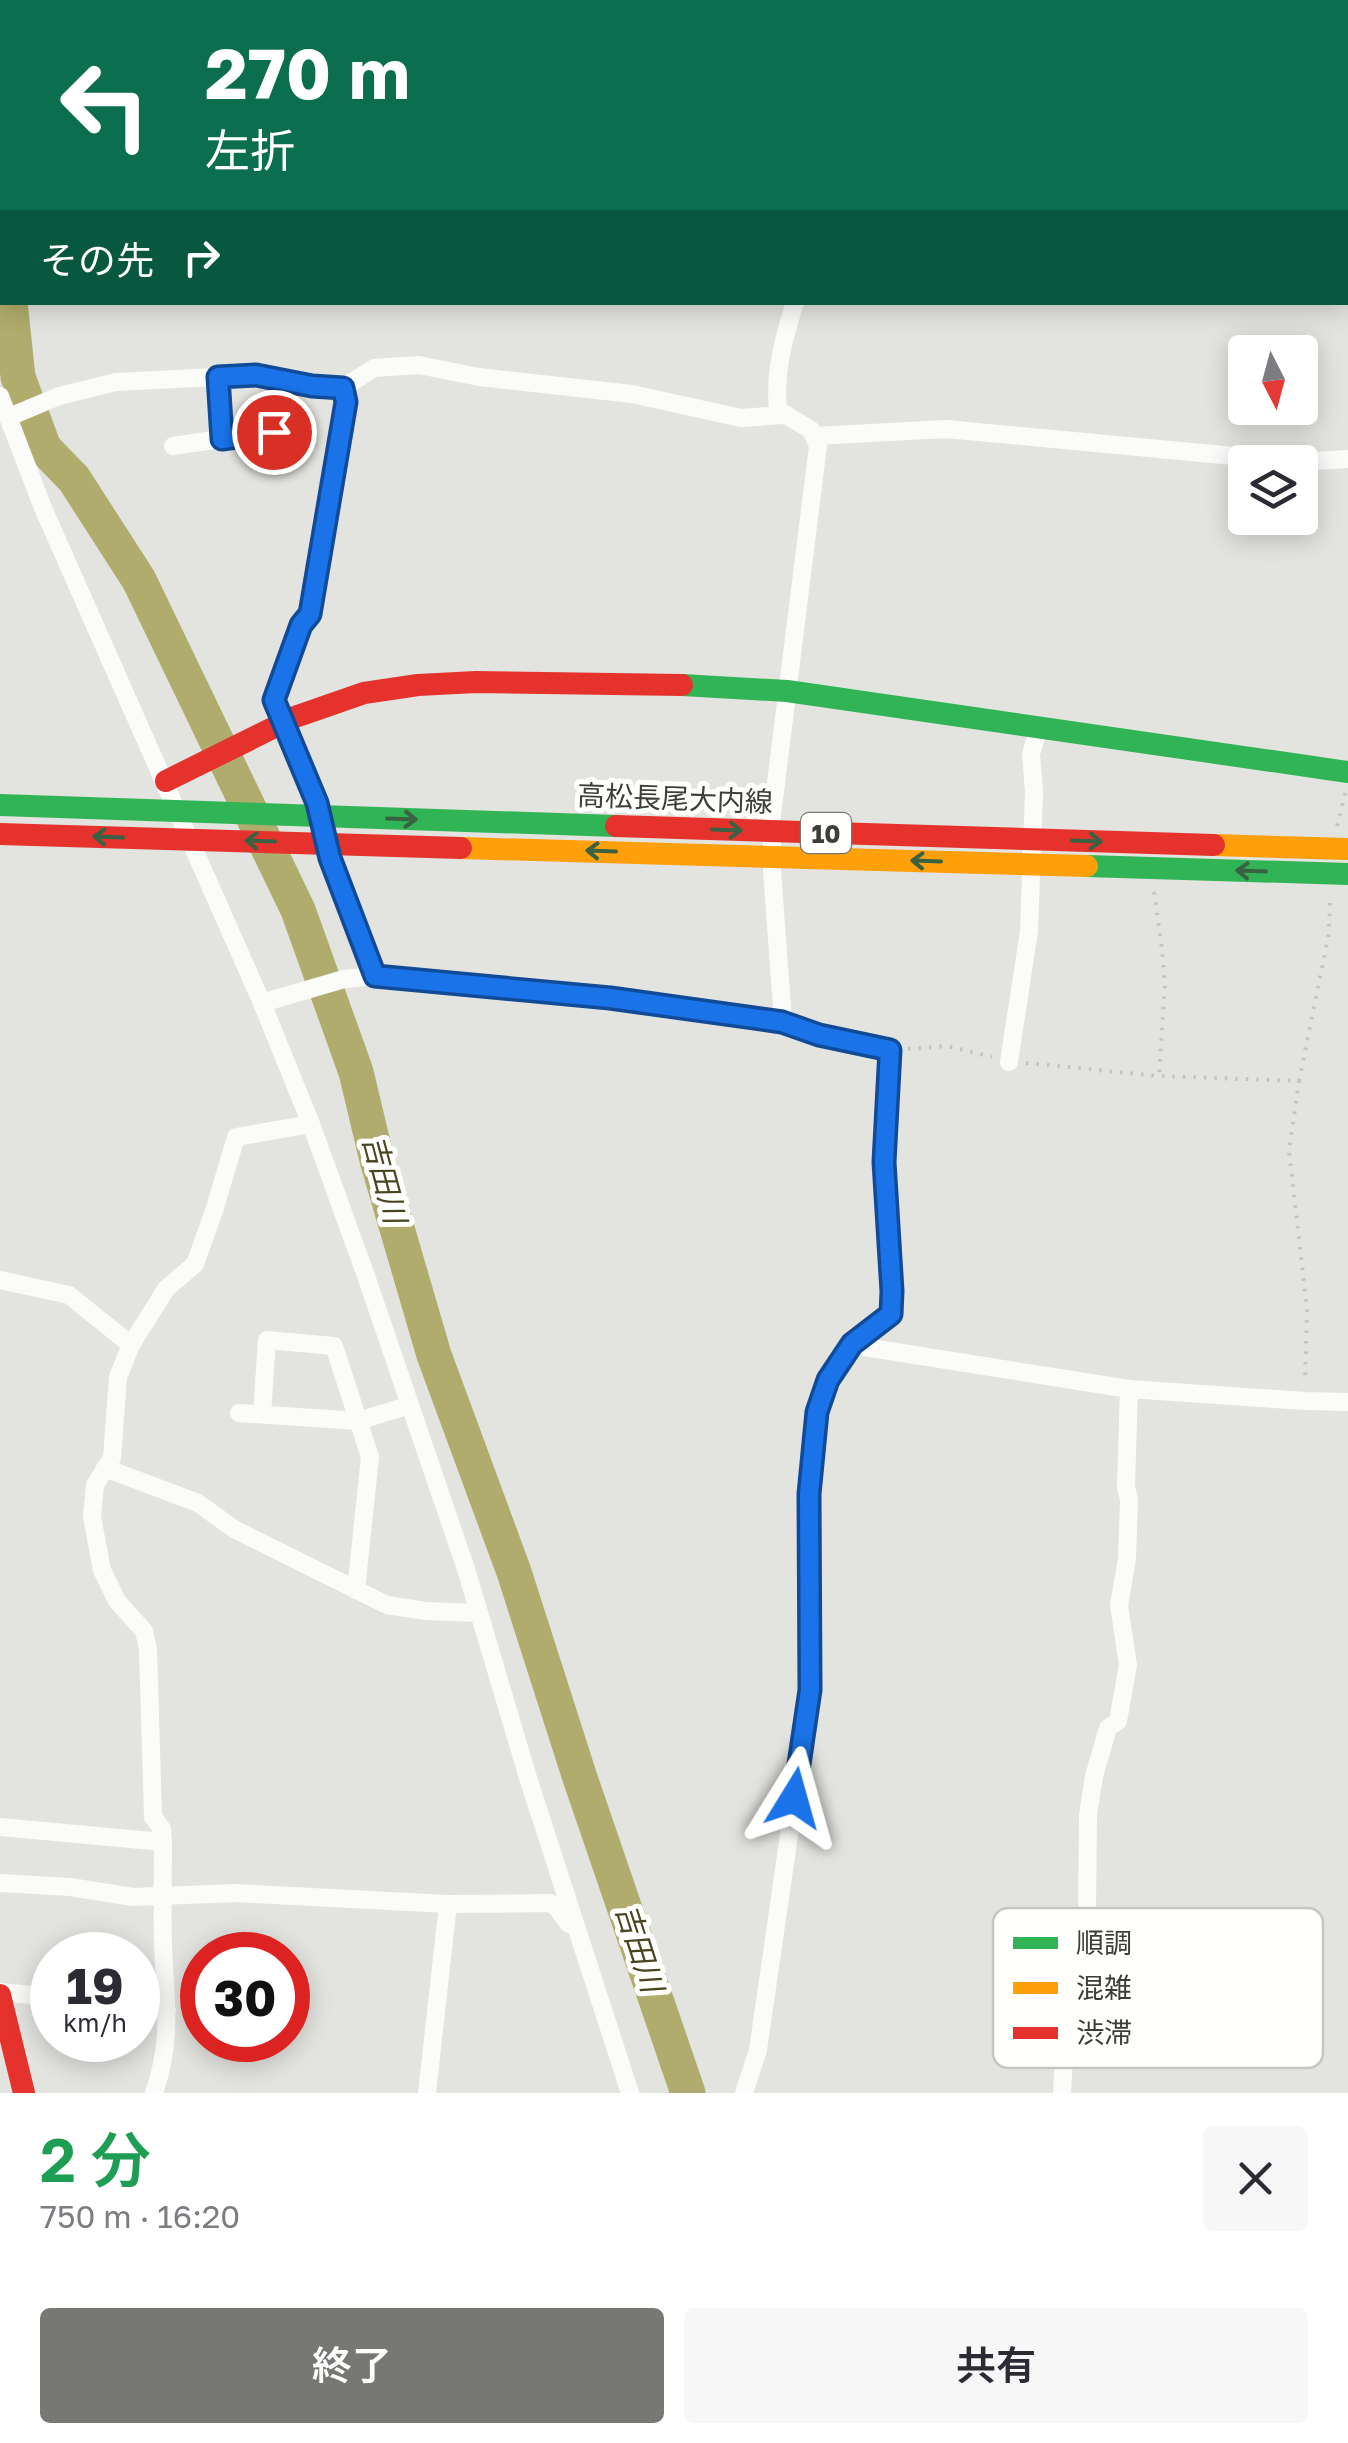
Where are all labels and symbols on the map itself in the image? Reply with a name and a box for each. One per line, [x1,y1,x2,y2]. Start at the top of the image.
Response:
north arrow [1228,335,1318,425]
pin [232,390,317,475]
street label: 高松長尾大内線 [576,778,774,818]
one-way arrow [386,810,418,829]
road number: 10 [801,813,851,853]
one-way arrow [710,820,742,839]
one-way arrow [92,827,124,846]
one-way arrow [245,831,277,850]
one-way arrow [1070,831,1102,850]
one-way arrow [585,841,617,860]
one-way arrow [910,851,942,870]
one-way arrow [1235,861,1267,880]
water label: 吉田川 [356,1131,415,1230]
position arrow [742,1746,846,1850]
water label: 吉田川 [609,1900,672,1999]
legend [993,1908,1323,2068]
text: 順調 [1076,1926,1132,1959]
speed limit sign: 30 [180,1932,310,2062]
text: 混雑 [1076,1971,1132,2004]
text: 渋滞 [1076,2016,1132,2049]

